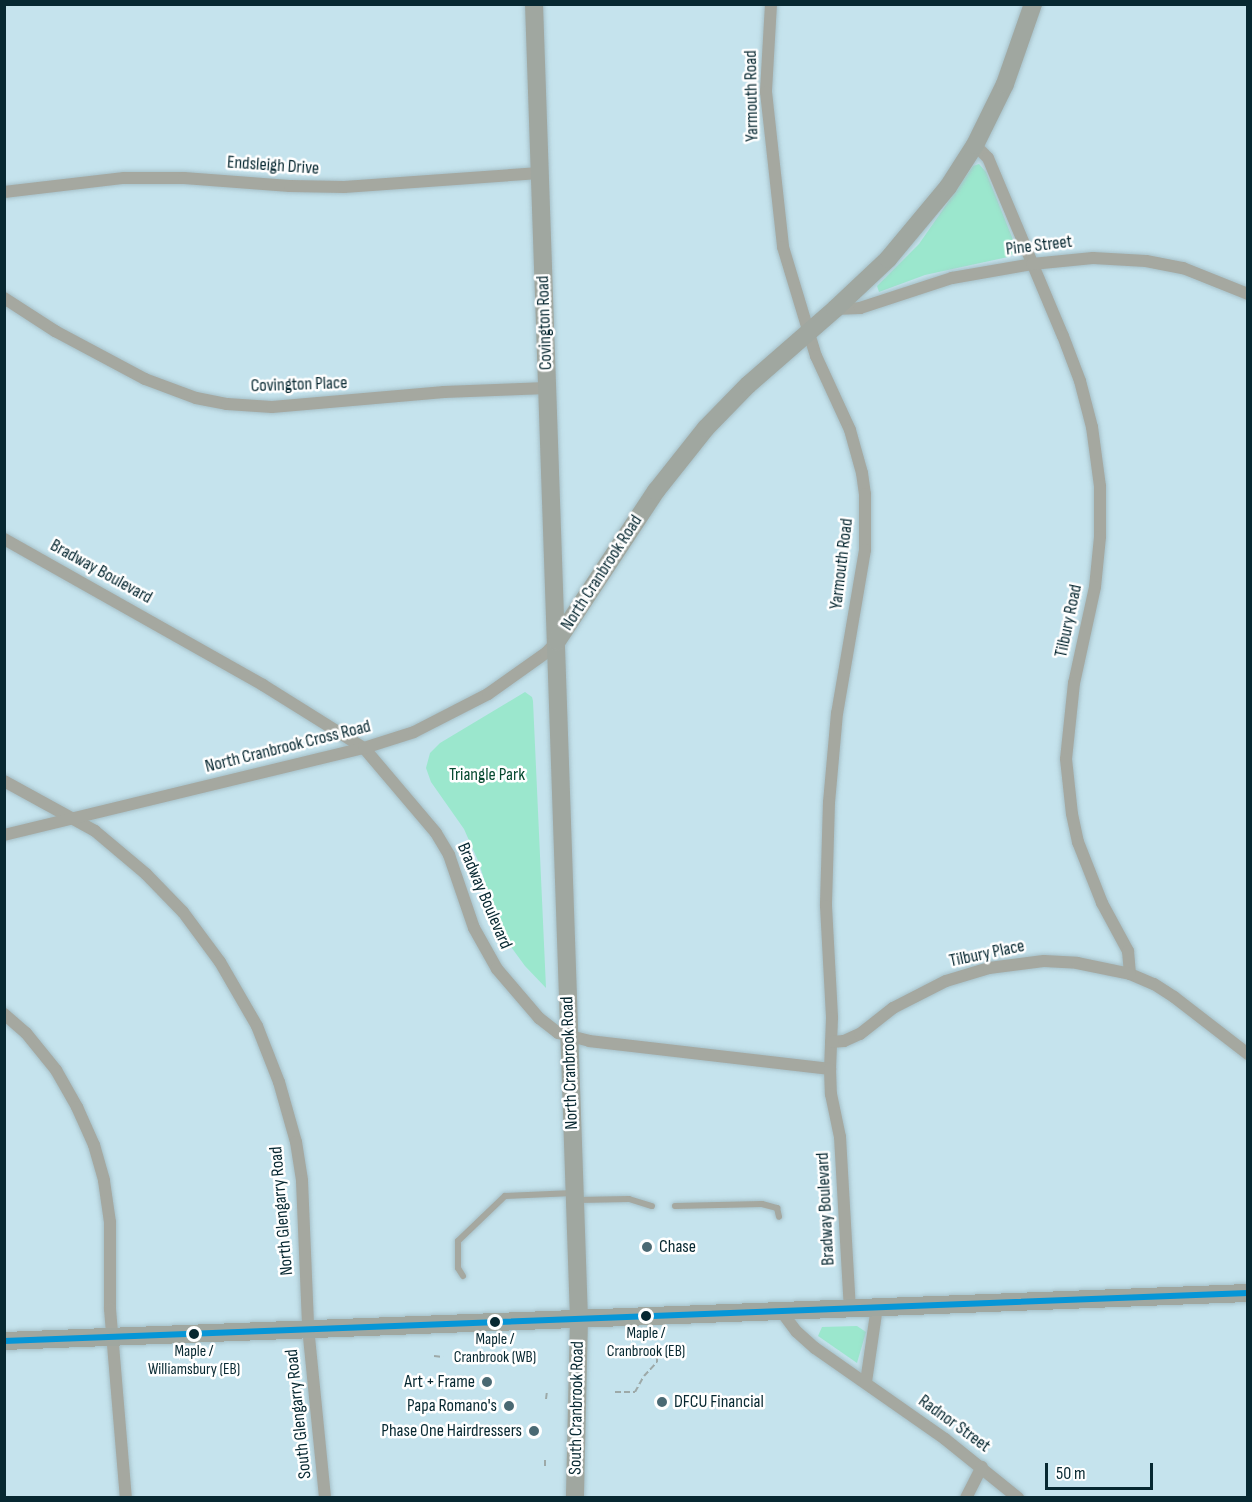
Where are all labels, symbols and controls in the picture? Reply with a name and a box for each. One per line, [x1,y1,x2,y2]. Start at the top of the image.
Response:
street label: Yarmouth Road [740,50,764,142]
street label: Endsleigh Drive [226,152,320,180]
street label: Pine Street [1005,231,1073,261]
street label: Covington Road [533,275,557,371]
street label: Covington Place [250,373,348,397]
street label: North Cranbrook Road [557,511,647,635]
street label: Yarmouth Road [826,517,858,611]
street label: Bradway Boulevard [46,535,156,609]
street label: Tilbury Road [1051,583,1087,659]
street label: North Cranbrook Cross Road [203,716,373,778]
park label: Triangle Park [449,764,525,786]
street label: Bradway Boulevard [452,840,516,952]
street label: Tilbury Place [947,935,1027,973]
street label: North Cranbrook Road [557,996,583,1130]
street label: North Glengarry Road [266,1146,298,1276]
street label: Bradway Boulevard [812,1152,840,1266]
place label: Chase [659,1236,696,1258]
marker: Chase [640,1240,654,1254]
marker: Maple / Cranbrook (EB) [640,1310,652,1322]
marker: Maple / Cranbrook (WB) [489,1316,501,1328]
place label: Maple / Cranbrook (EB) [607,1324,685,1362]
marker: Maple / Williamsbury (EB) [188,1328,200,1340]
place label: Maple / Cranbrook (WB) [454,1330,536,1368]
street label: South Cranbrook Road [565,1341,589,1475]
place label: Maple / Williamsbury (EB) [148,1342,240,1380]
street label: South Glengarry Road [281,1348,317,1480]
place label: Art + Frame [404,1371,475,1393]
marker: Art + Frame [480,1375,494,1389]
place label: DFCU Financial [674,1391,764,1413]
street label: Radnor Street [914,1391,994,1457]
place label: Papa Romano's [407,1395,497,1417]
marker: DFCU Financial [655,1395,669,1409]
marker: Papa Romano's [502,1399,516,1413]
place label: Phase One Hairdressers [381,1420,522,1442]
marker: Phase One Hairdressers [527,1424,541,1438]
scale bar [1048,1451,1156,1489]
text: 50 m [1056,1463,1086,1484]

